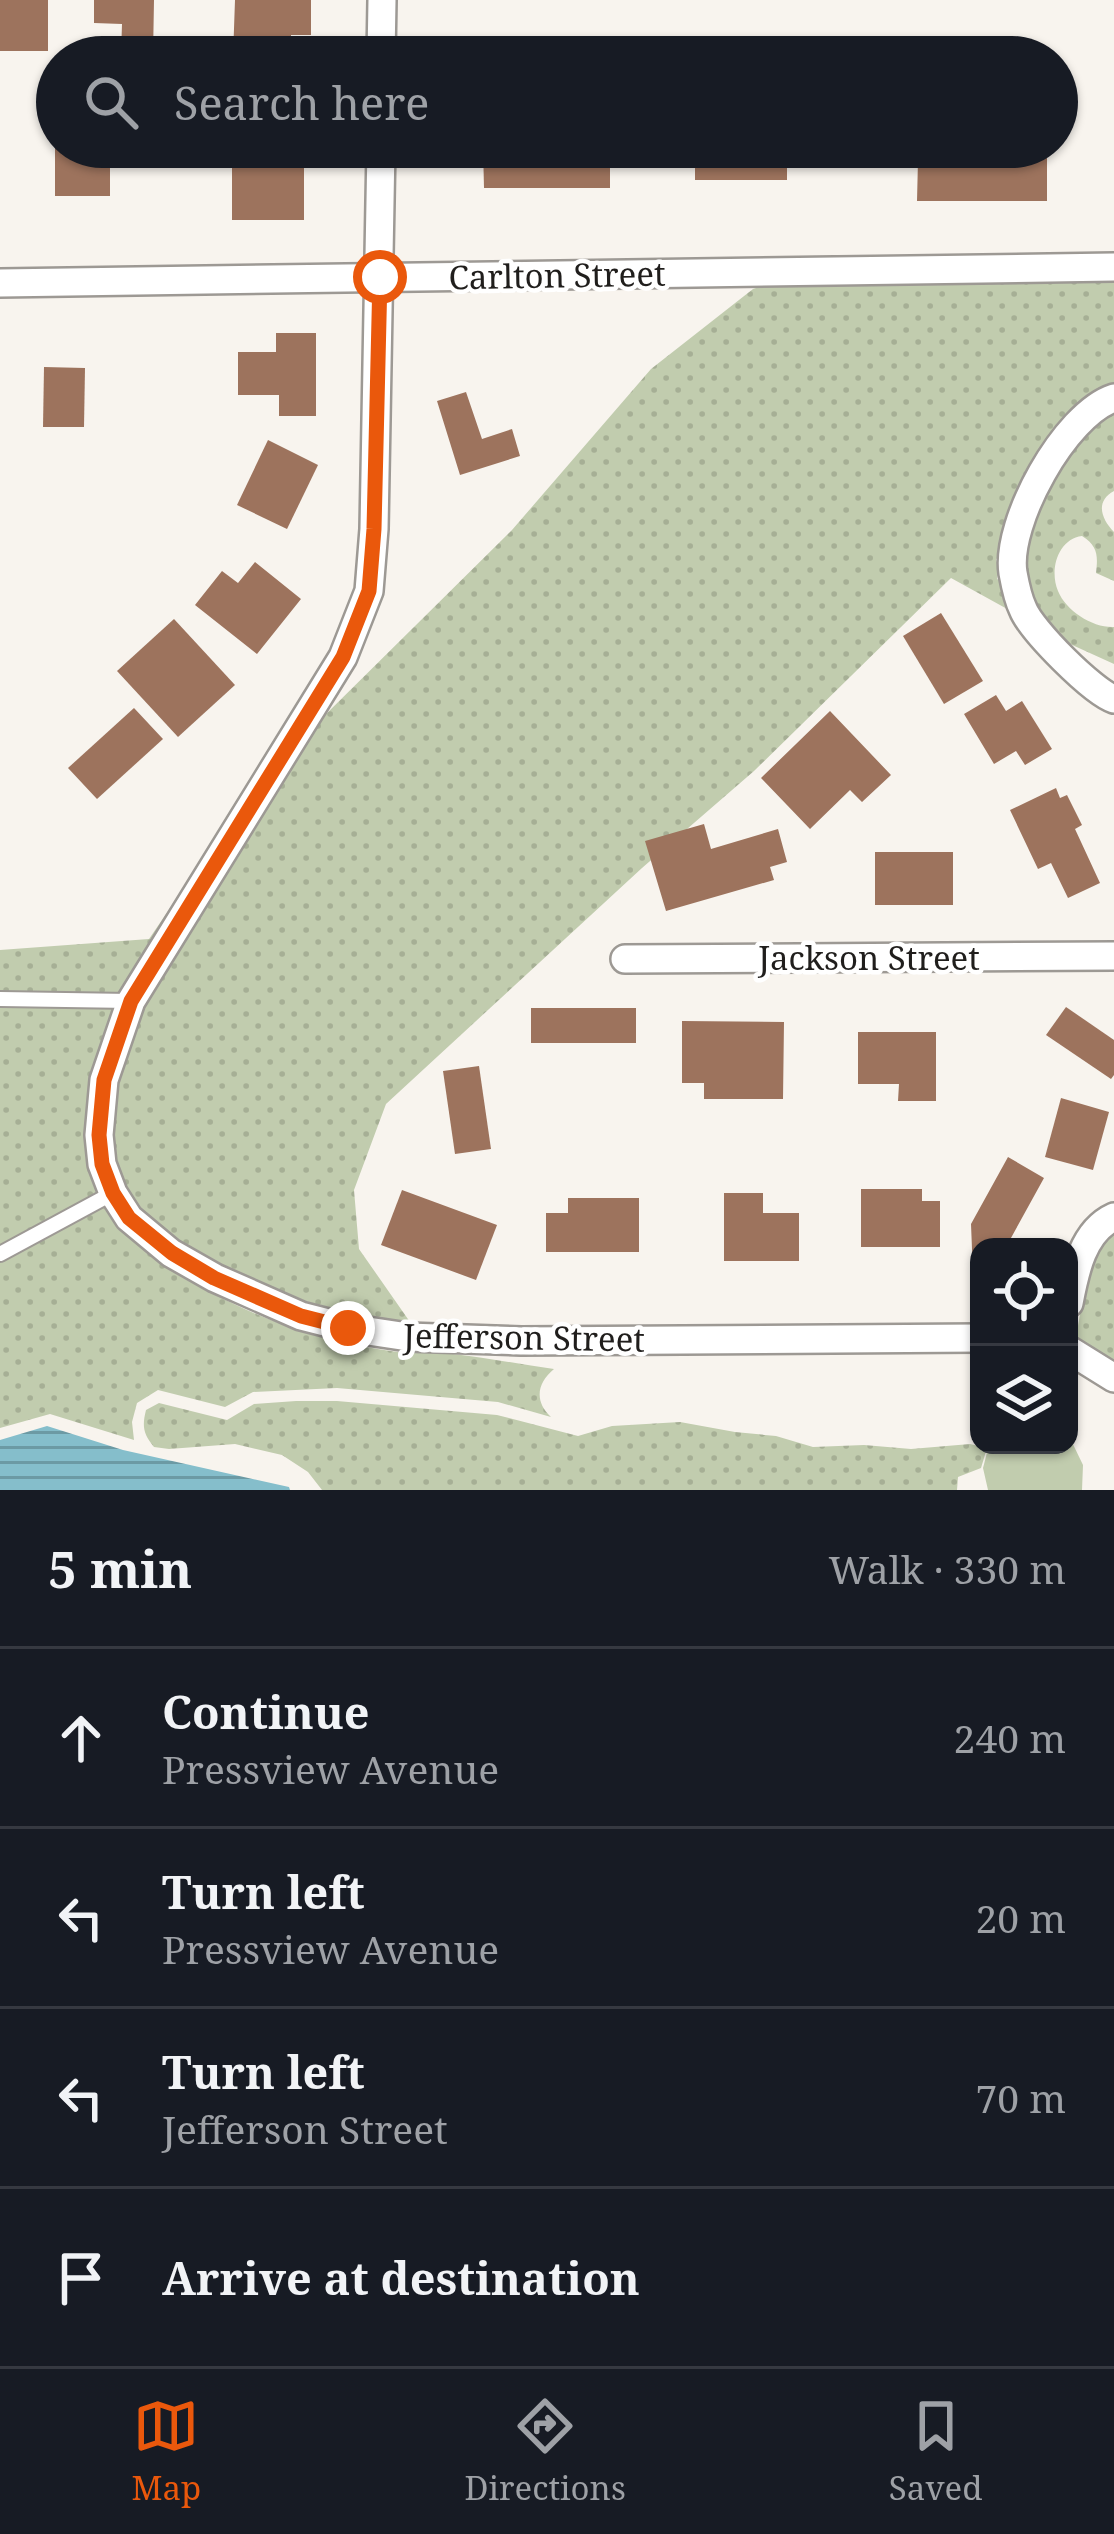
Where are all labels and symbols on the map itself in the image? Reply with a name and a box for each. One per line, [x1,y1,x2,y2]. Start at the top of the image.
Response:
route start [353,250,407,304]
street label: Carlton Street [448,251,666,299]
street label: Jackson Street [757,935,980,980]
route end [321,1301,375,1355]
street label: Jefferson Street [402,1312,645,1362]

